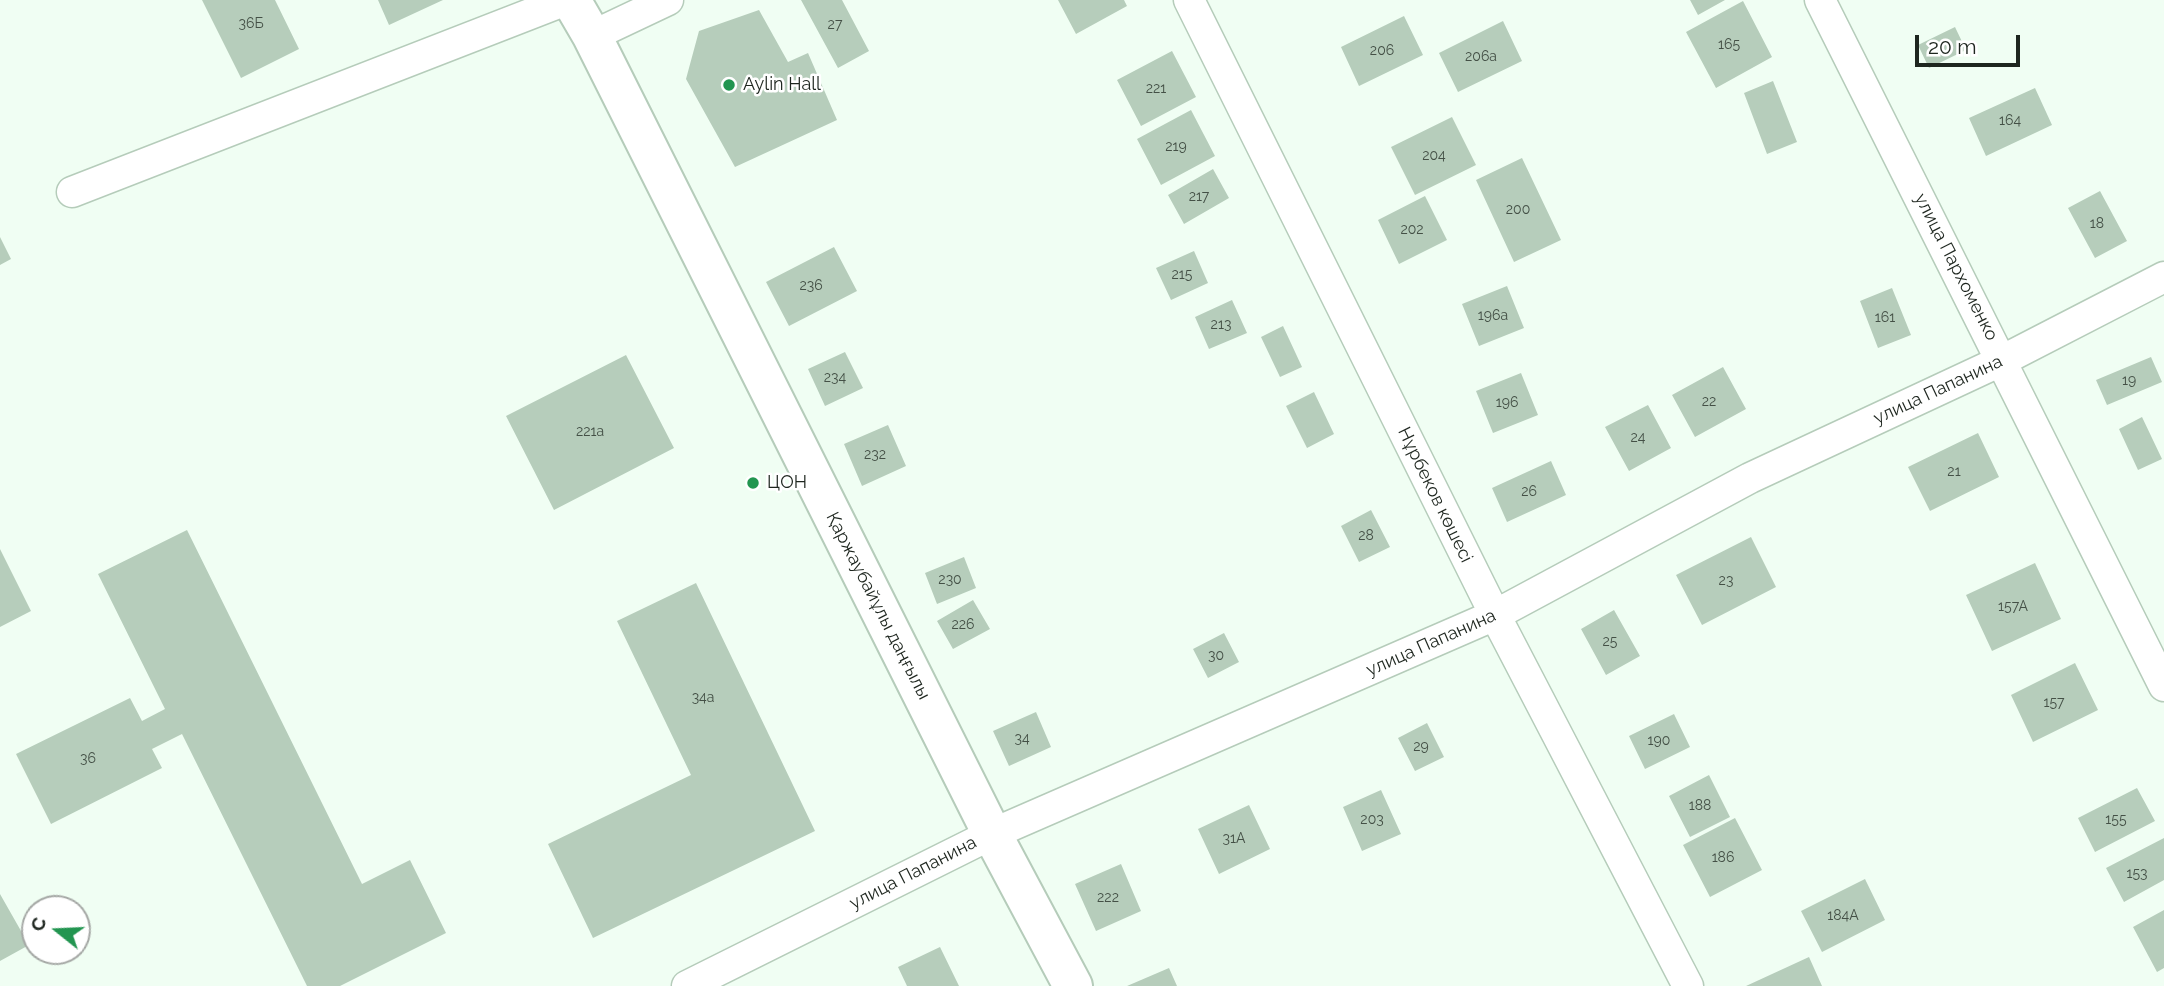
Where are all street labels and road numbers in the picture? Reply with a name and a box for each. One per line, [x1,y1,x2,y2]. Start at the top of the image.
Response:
street label: улица Пархоменко [1910,190,2002,344]
street label: улица Папанина [1870,351,2006,429]
street label: Нұрбеков көшесі [1393,424,1477,566]
street label: Қаржаубайұлы даңғылы [821,509,935,703]
street label: улица Папанина [1363,605,1499,681]
street label: улица Папанина [846,832,980,914]

